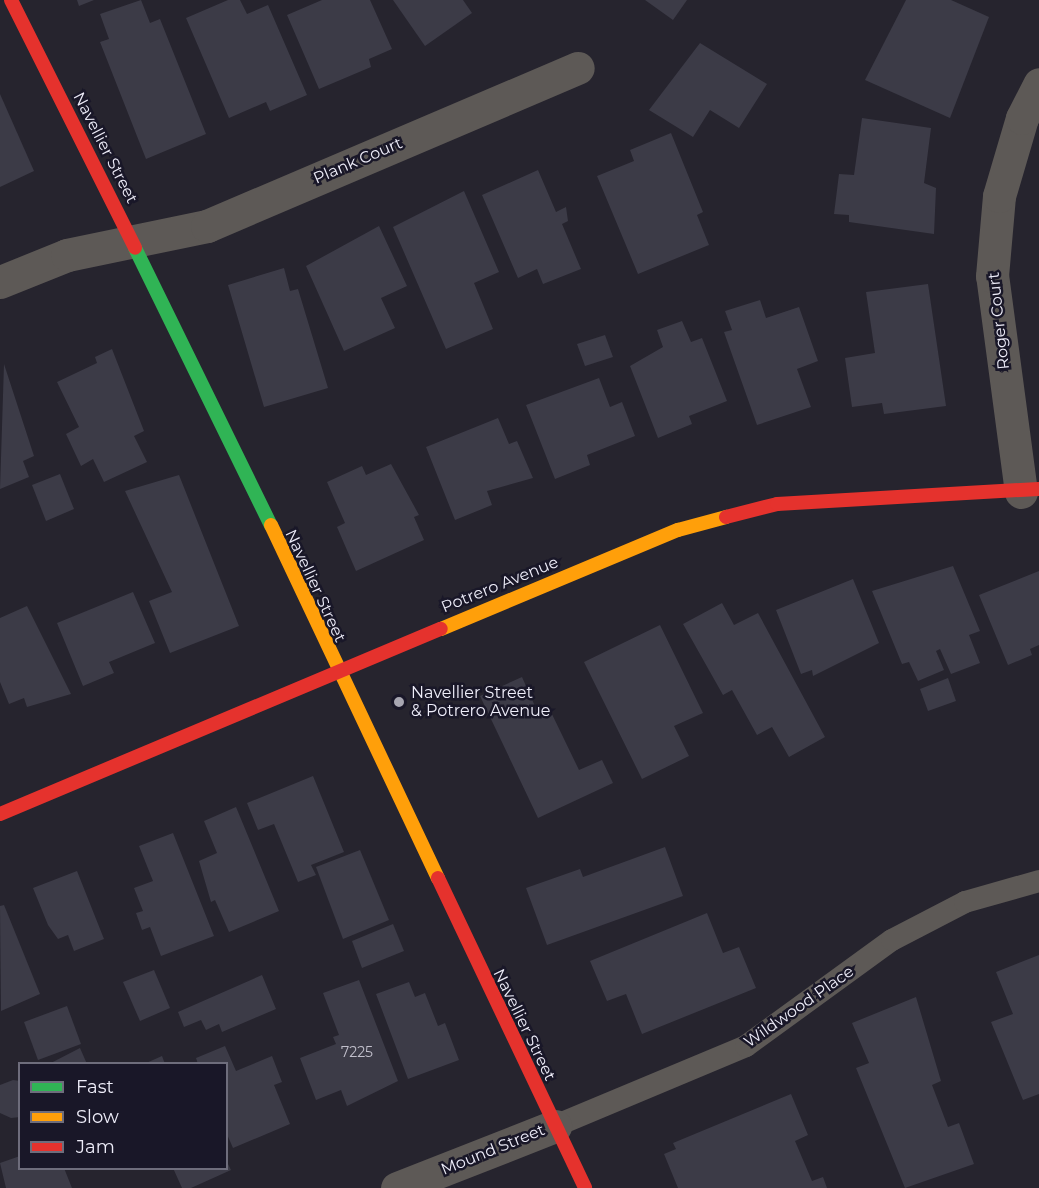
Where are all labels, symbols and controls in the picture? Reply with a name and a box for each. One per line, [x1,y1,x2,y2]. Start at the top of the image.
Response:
street label: Navellier Street [69,89,141,207]
street label: Plank Court [311,134,405,188]
street label: Roger Court [984,271,1014,371]
street label: Navellier Street [281,527,349,645]
street label: Potrero Avenue [439,553,561,617]
place label: Navellier Street & Potrero Avenue [411,683,550,721]
marker: Navellier Street & Potrero Avenue [392,695,406,709]
street label: Wildwood Place [740,962,858,1052]
street label: Navellier Street [489,966,559,1084]
house number: 7225 [341,1044,373,1060]
legend [18,1062,228,1170]
text: Fast [76,1076,114,1098]
text: Slow [76,1106,119,1128]
street label: Mound Street [438,1120,548,1180]
text: Jam [76,1136,115,1158]

